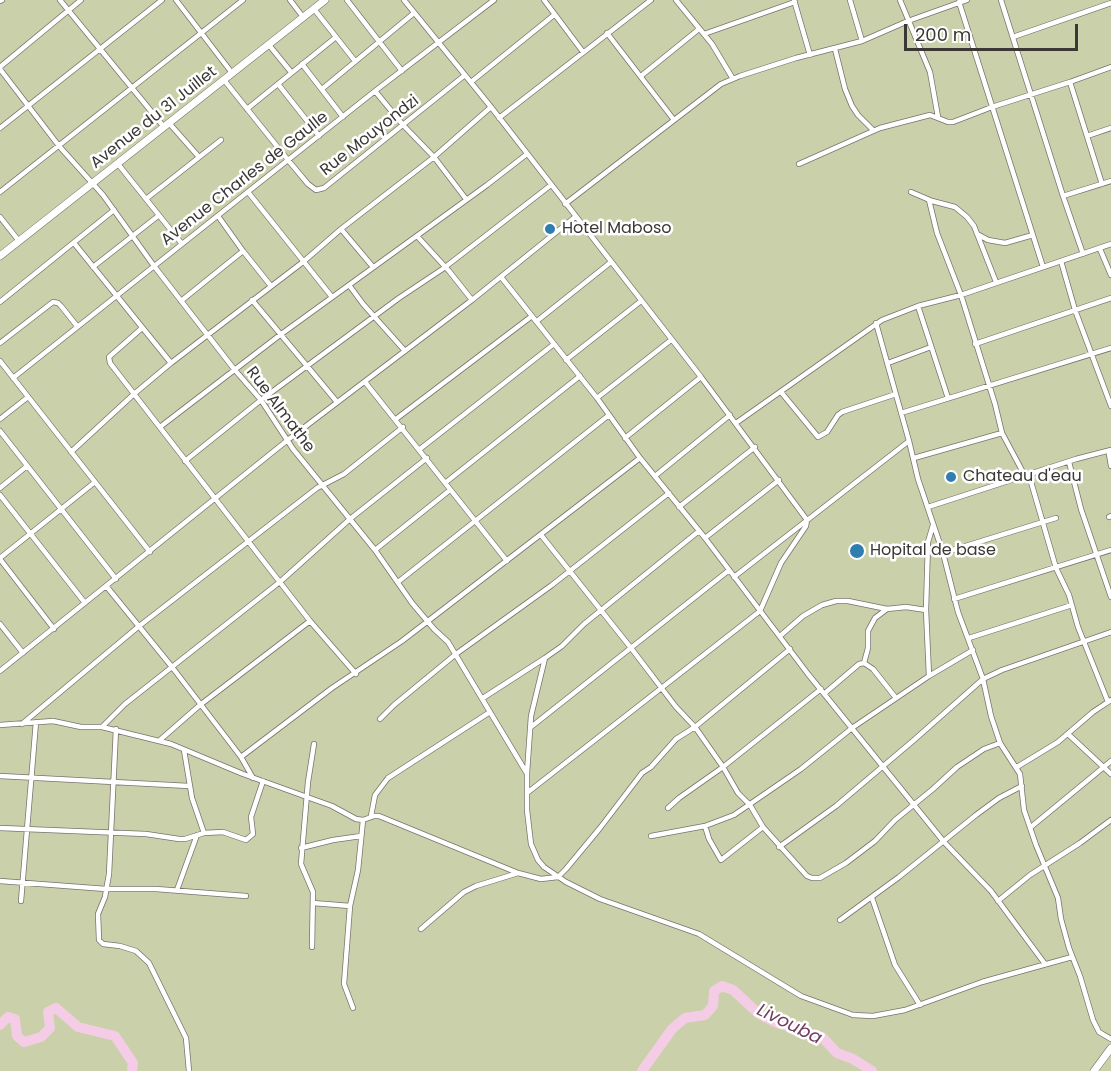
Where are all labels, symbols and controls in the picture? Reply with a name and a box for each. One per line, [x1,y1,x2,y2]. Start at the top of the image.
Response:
scale bar [907,12,1081,50]
text: 200 m [915,22,971,47]
street label: Avenue du 31 Juillet [87,63,221,173]
street label: Rue Mouyondzi [317,92,423,180]
street label: Avenue Charles de Gaulle [158,108,332,250]
place label: Hotel Maboso [562,219,672,239]
marker: Hotel Maboso [543,222,557,236]
street label: Rue Almathe [242,363,318,457]
place label: Chateau d'eau [963,467,1082,487]
marker: Chateau d'eau [944,470,958,484]
place label: Hopital de base [870,541,996,561]
marker: Hopital de base [848,542,866,560]
water label: Livouba [753,1000,825,1050]

